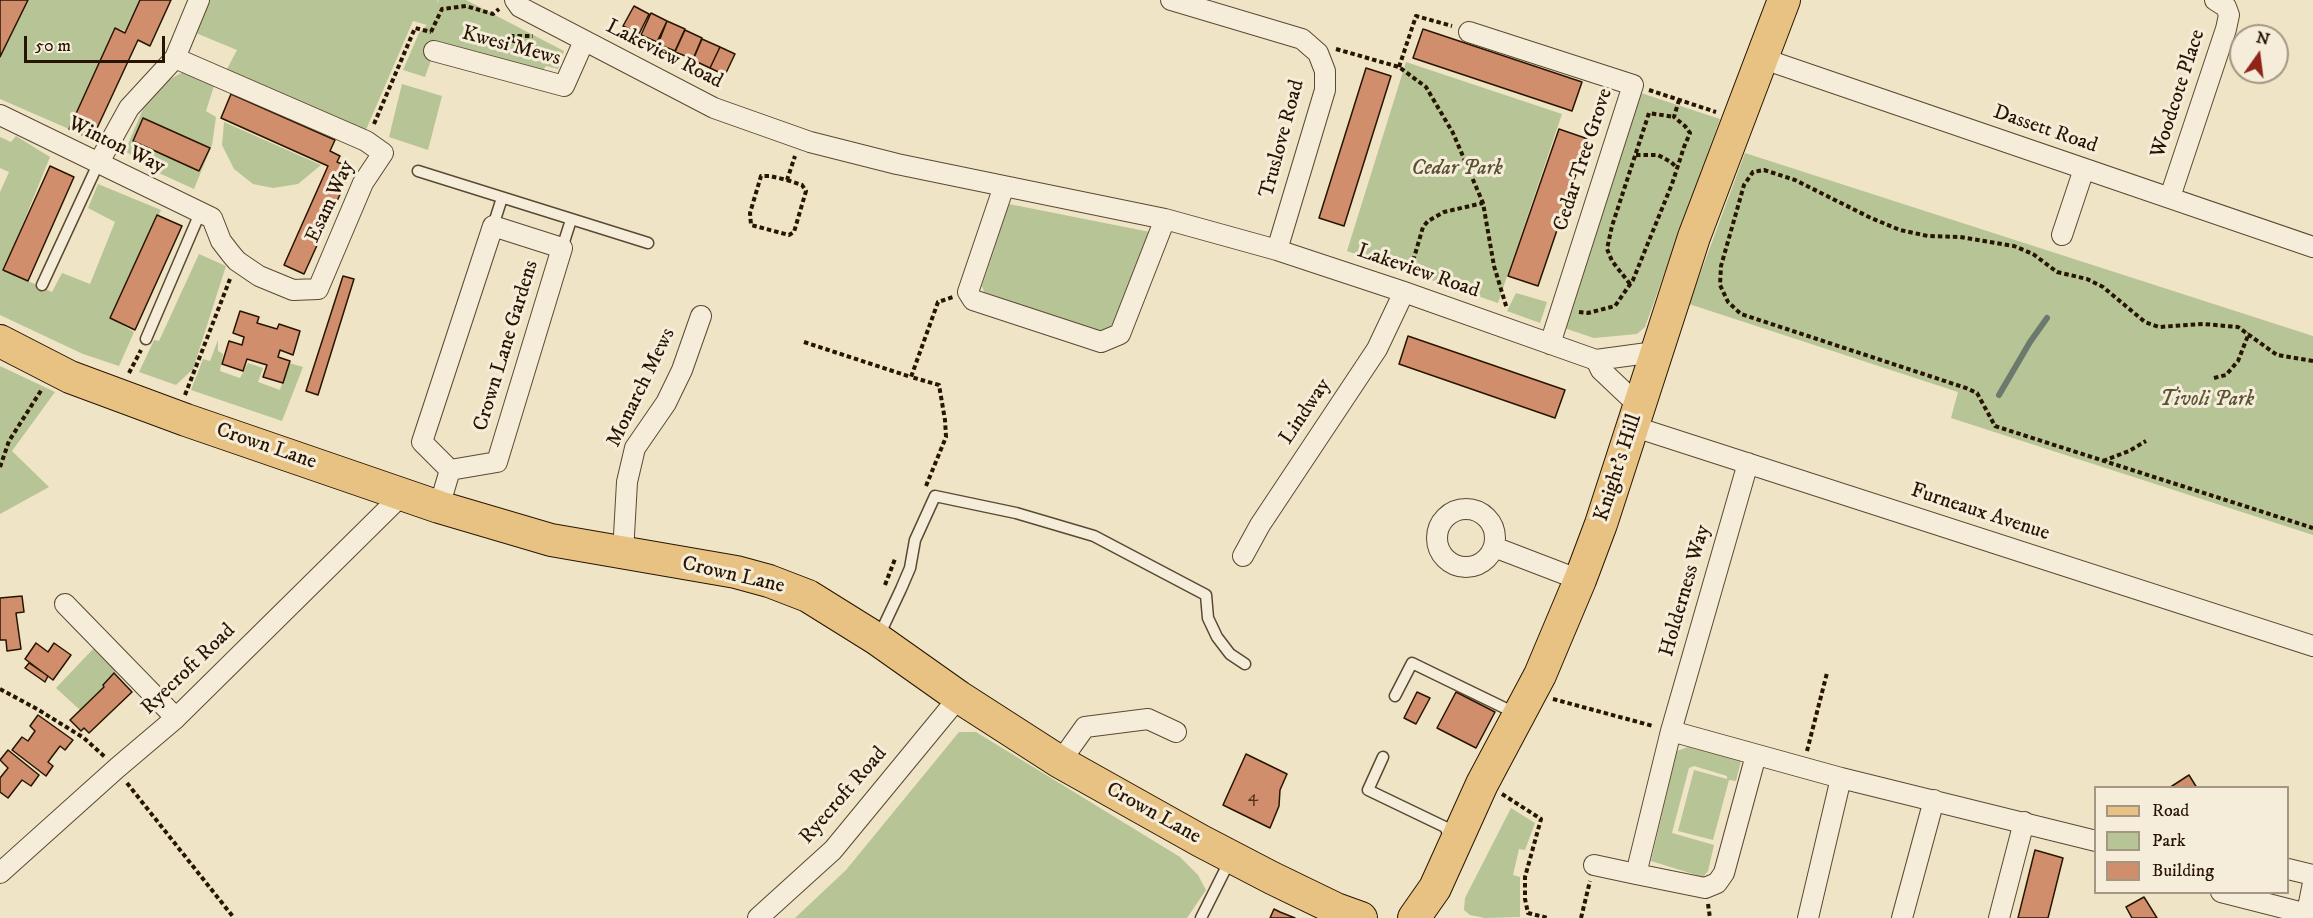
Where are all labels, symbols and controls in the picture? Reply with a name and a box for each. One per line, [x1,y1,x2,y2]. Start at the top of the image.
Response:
street label: Lakeview Road [601,15,727,95]
street label: Kwesi Mews [459,22,563,72]
scale bar [27,24,168,62]
north arrow [2229,24,2289,84]
street label: Woodcote Place [2146,27,2212,161]
text: N [2254,27,2272,50]
text: 50 m [35,35,71,57]
street label: Truslove Road [1255,77,1311,201]
street label: Cedar Tree Grove [1549,86,1619,234]
street label: Dassett Road [1989,100,2101,160]
street label: Winton Way [63,112,169,180]
street label: Esam Way [301,157,361,247]
park label: Cedar Park [1411,157,1503,183]
street label: Lakeview Road [1354,239,1482,305]
street label: Crown Lane Gardens [469,257,545,435]
street label: Monarch Mews [602,324,682,452]
street label: Lindway [1275,374,1337,450]
park label: Tivoli Park [2160,388,2254,414]
street label: Knight's Hill [1590,411,1648,525]
street label: Crown Lane [213,418,319,476]
street label: Furneaux Avenue [1907,479,2053,547]
street label: Holderness Way [1655,522,1717,660]
street label: Crown Lane [679,552,787,600]
street label: Ryecroft Road [137,619,241,721]
street label: Ryecroft Road [795,742,893,850]
street label: Crown Lane [1101,778,1205,850]
house number: 4 [1248,786,1258,808]
legend [2094,786,2289,894]
text: Road [2152,800,2189,822]
text: Park [2152,830,2186,852]
text: Building [2152,860,2214,882]

